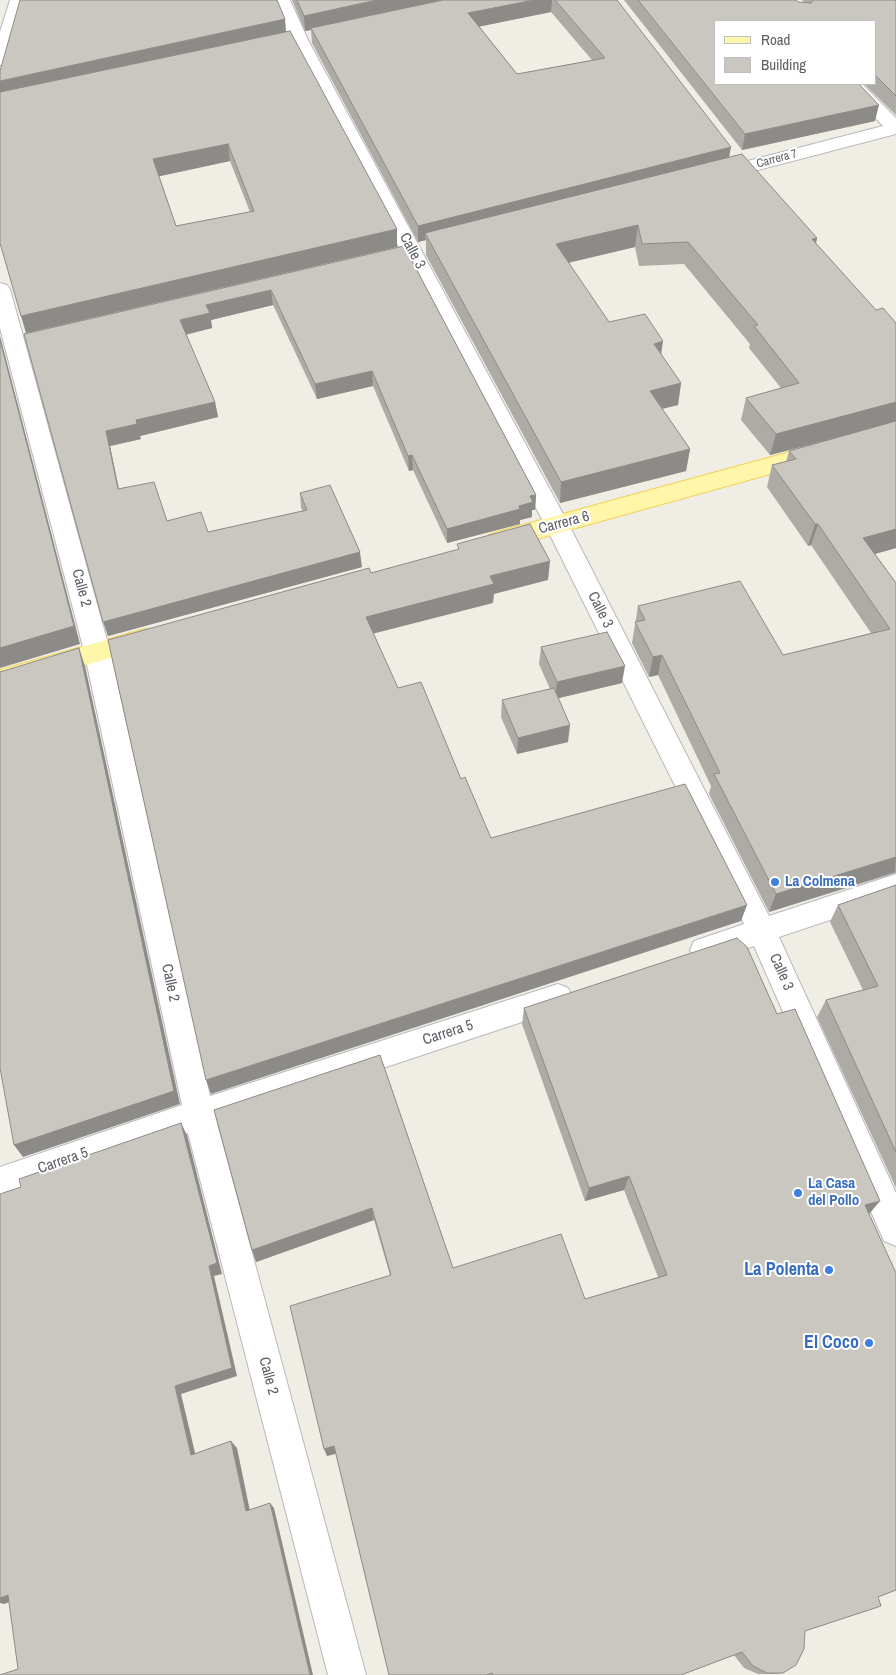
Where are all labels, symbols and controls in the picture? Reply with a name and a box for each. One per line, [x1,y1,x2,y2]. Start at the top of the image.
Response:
legend [714,20,876,85]
text: Road [761,29,790,50]
text: Building [761,54,806,75]
street label: Carrera 7 [755,147,799,171]
street label: Calle 3 [395,230,429,272]
street label: Carrera 6 [537,508,591,538]
street label: Calle 2 [67,567,95,609]
street label: Calle 3 [583,589,617,631]
place label: La Colmena [785,873,855,891]
marker: La Colmena [769,876,781,888]
street label: Calle 3 [765,951,797,993]
street label: Calle 2 [157,962,183,1004]
street label: Carrera 5 [421,1016,475,1050]
street label: Carrera 5 [36,1144,90,1178]
place label: La Casa del Pollo [808,1175,859,1210]
marker: La Casa del Pollo [792,1187,804,1199]
place label: La Polenta [744,1259,819,1281]
marker: La Polenta [823,1264,835,1276]
place label: El Coco [804,1332,859,1354]
marker: El Coco [863,1337,875,1349]
street label: Calle 2 [254,1355,282,1397]

